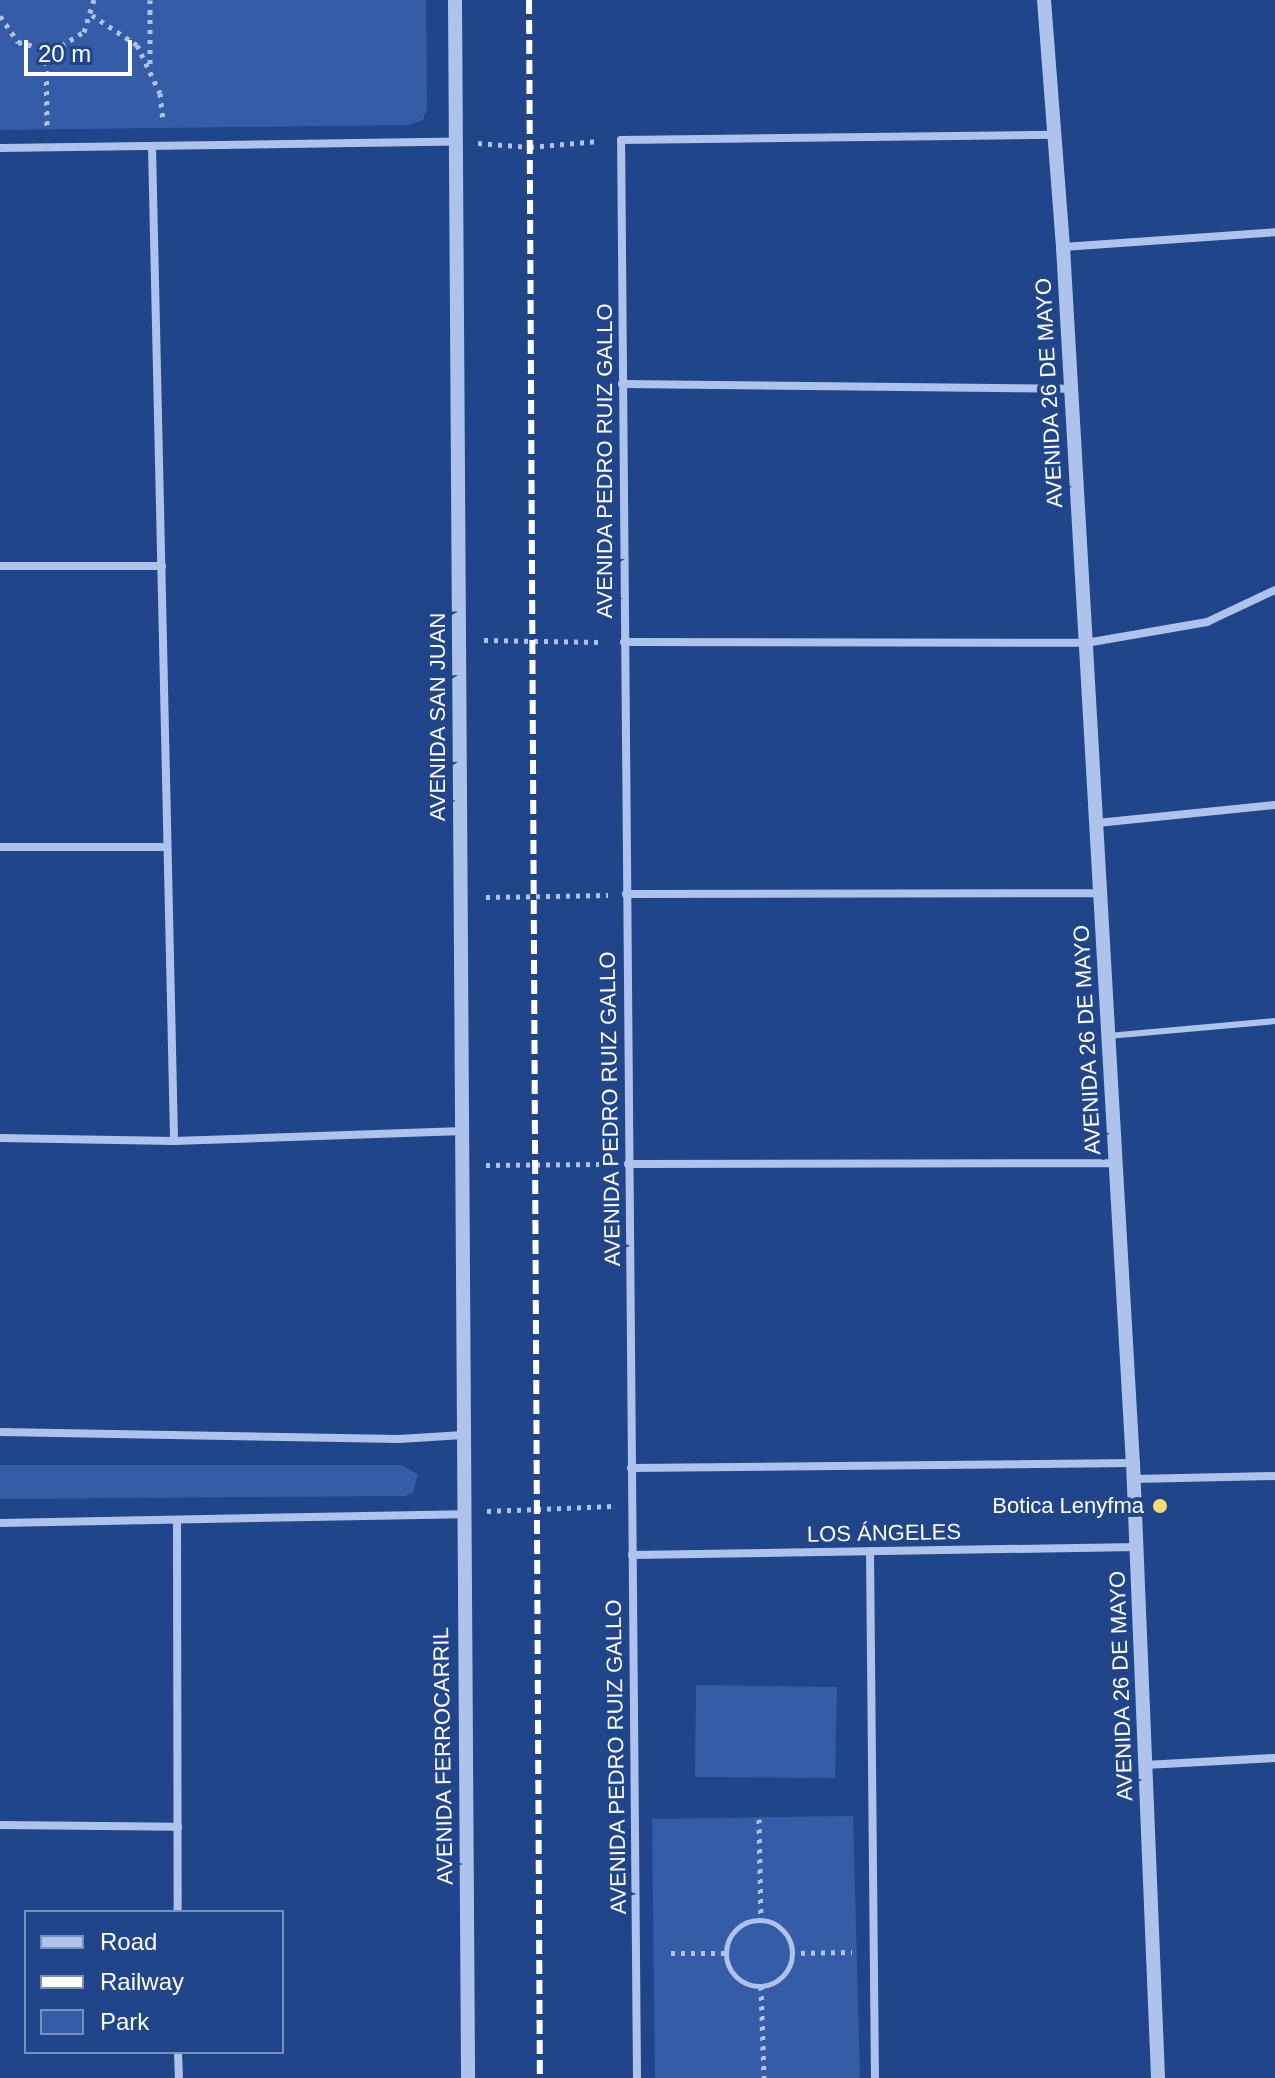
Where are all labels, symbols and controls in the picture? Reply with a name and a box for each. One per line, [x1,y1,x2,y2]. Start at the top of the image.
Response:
scale bar [28,24,136,74]
text: 20 m [38,40,91,67]
street label: AVENIDA 26 DE MAYO [1030,277,1068,509]
street label: AVENIDA PEDRO RUIZ GALLO [592,303,618,619]
street label: AVENIDA SAN JUAN [425,612,451,822]
street label: AVENIDA 26 DE MAYO [1068,924,1106,1156]
street label: AVENIDA PEDRO RUIZ GALLO [594,951,626,1267]
place label: Botica Lenyfma [992,1493,1144,1519]
marker: Botica Lenyfma [1151,1497,1169,1515]
street label: LOS ÁNGELES [807,1518,961,1548]
street label: AVENIDA 26 DE MAYO [1104,1570,1138,1802]
street label: AVENIDA PEDRO RUIZ GALLO [600,1599,632,1915]
street label: AVENIDA FERROCARRIL [428,1626,458,1886]
legend [24,1910,284,2054]
text: Road [100,1928,157,1955]
text: Railway [100,1968,184,1995]
text: Park [100,2008,149,2035]

